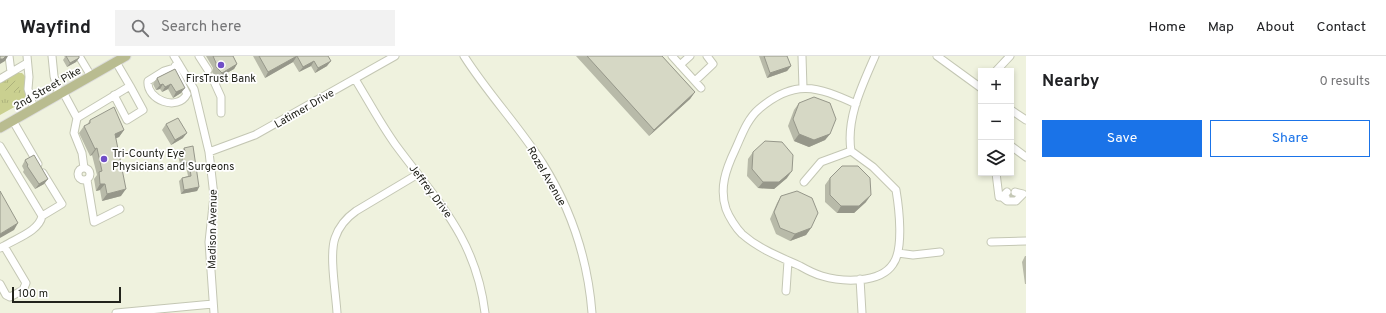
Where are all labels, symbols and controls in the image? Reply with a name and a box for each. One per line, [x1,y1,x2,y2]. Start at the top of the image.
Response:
search box [115,10,395,46]
text: Wayfind [20,16,91,40]
icon: search [129,17,151,39]
text: Search here [161,18,241,37]
text: Home [1149,19,1186,36]
text: Map [1208,19,1234,36]
text: About [1256,19,1295,36]
text: Contact [1317,19,1366,36]
marker: FirsTrust Bank [216,60,226,70]
street label: 2nd Street Pike [11,64,84,114]
map controls [978,68,1014,176]
button: + [978,68,1014,104]
text: Nearby [1042,71,1099,93]
place label: FirsTrust Bank [186,72,256,86]
text: 0 results [1319,74,1370,90]
street label: Latimer Drive [272,86,337,132]
button: − [978,104,1014,140]
button: Save [1042,120,1202,157]
button: Share [1210,120,1370,157]
button: layers [978,140,1014,176]
street label: Rozel Avenue [524,144,569,209]
place label: Tri-County Eye Physicians and Surgeons [112,147,234,174]
marker: Tri-County Eye Physicians and Surgeons [99,154,109,164]
street label: Jeffrey Drive [405,162,455,221]
street label: Madison Avenue [205,189,221,269]
scale bar [12,285,121,304]
text: 100 m [18,287,48,301]

